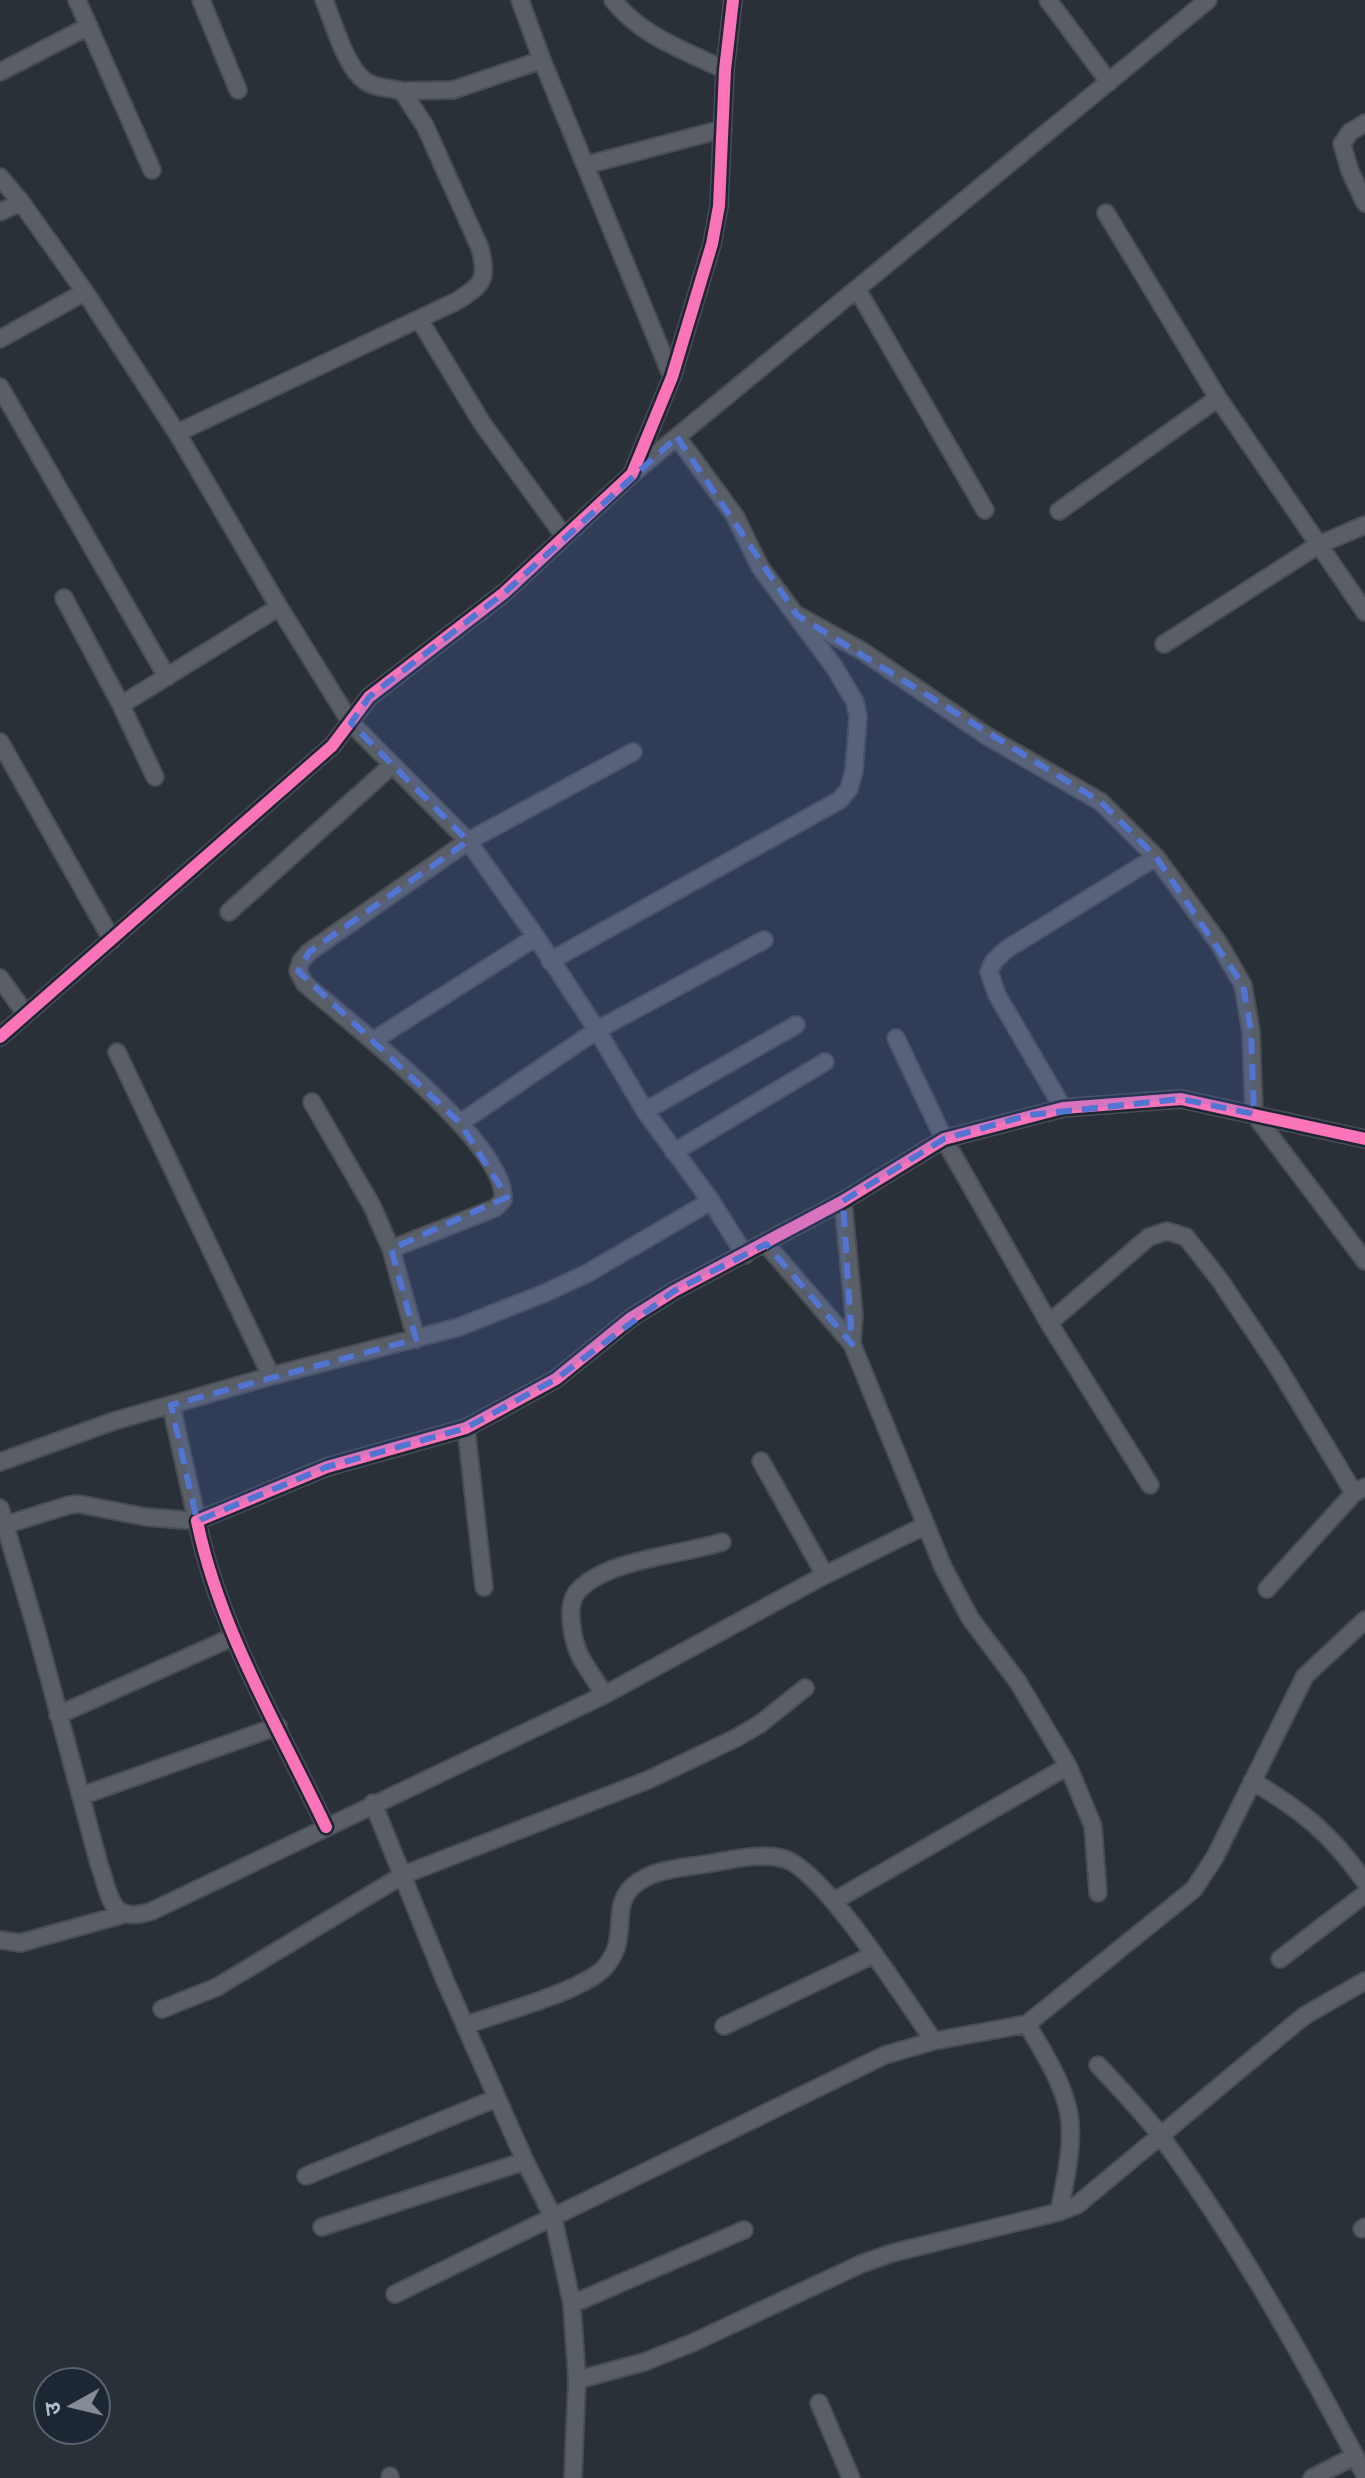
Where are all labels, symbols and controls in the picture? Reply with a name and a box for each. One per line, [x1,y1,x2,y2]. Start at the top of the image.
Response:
north arrow [32,2366,112,2446]
text: उ [39,2399,66,2417]

